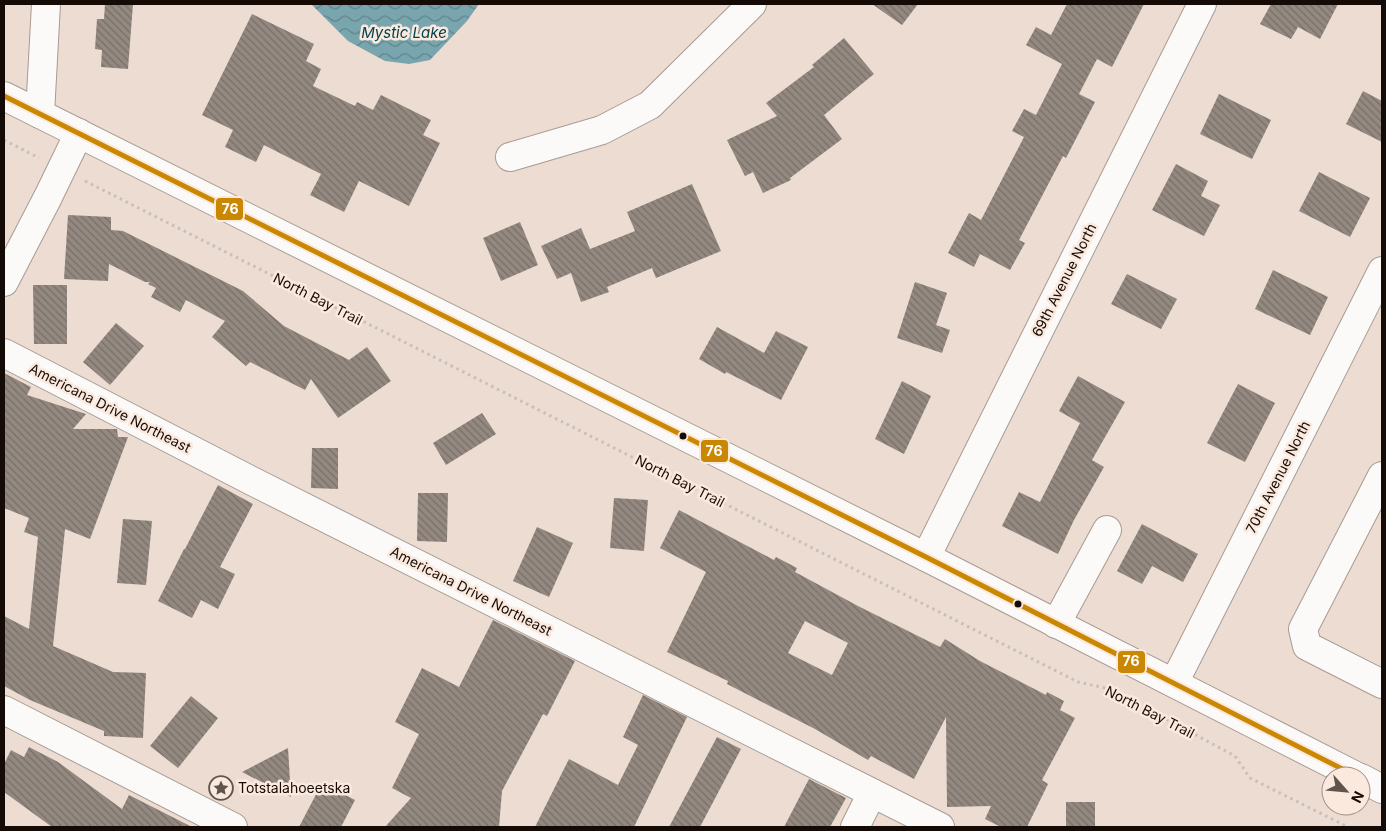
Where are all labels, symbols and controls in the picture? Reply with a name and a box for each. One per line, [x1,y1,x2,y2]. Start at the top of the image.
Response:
water label: Mystic Lake [361,23,447,42]
line badge: 76 [215,197,244,221]
text: 76 [221,200,239,217]
street label: 69th Avenue North [1028,220,1099,339]
street label: North Bay Trail [271,269,366,328]
street label: Americana Drive Northeast [27,359,194,456]
street label: 70th Avenue North [1242,418,1313,536]
unlabelled marker [678,431,688,441]
line badge: 76 [700,439,729,463]
text: 76 [705,442,723,459]
street label: North Bay Trail [633,451,728,510]
street label: Americana Drive Northeast [388,542,555,639]
unlabelled marker [1013,599,1023,609]
line badge: 76 [1117,650,1146,674]
text: 76 [1122,652,1140,669]
street label: North Bay Trail [1103,682,1198,741]
north arrow [1321,766,1371,816]
place icon: Totstalahoeetska [208,775,234,801]
place label: Totstalahoeetska [238,779,350,796]
text: N [1348,789,1368,806]

